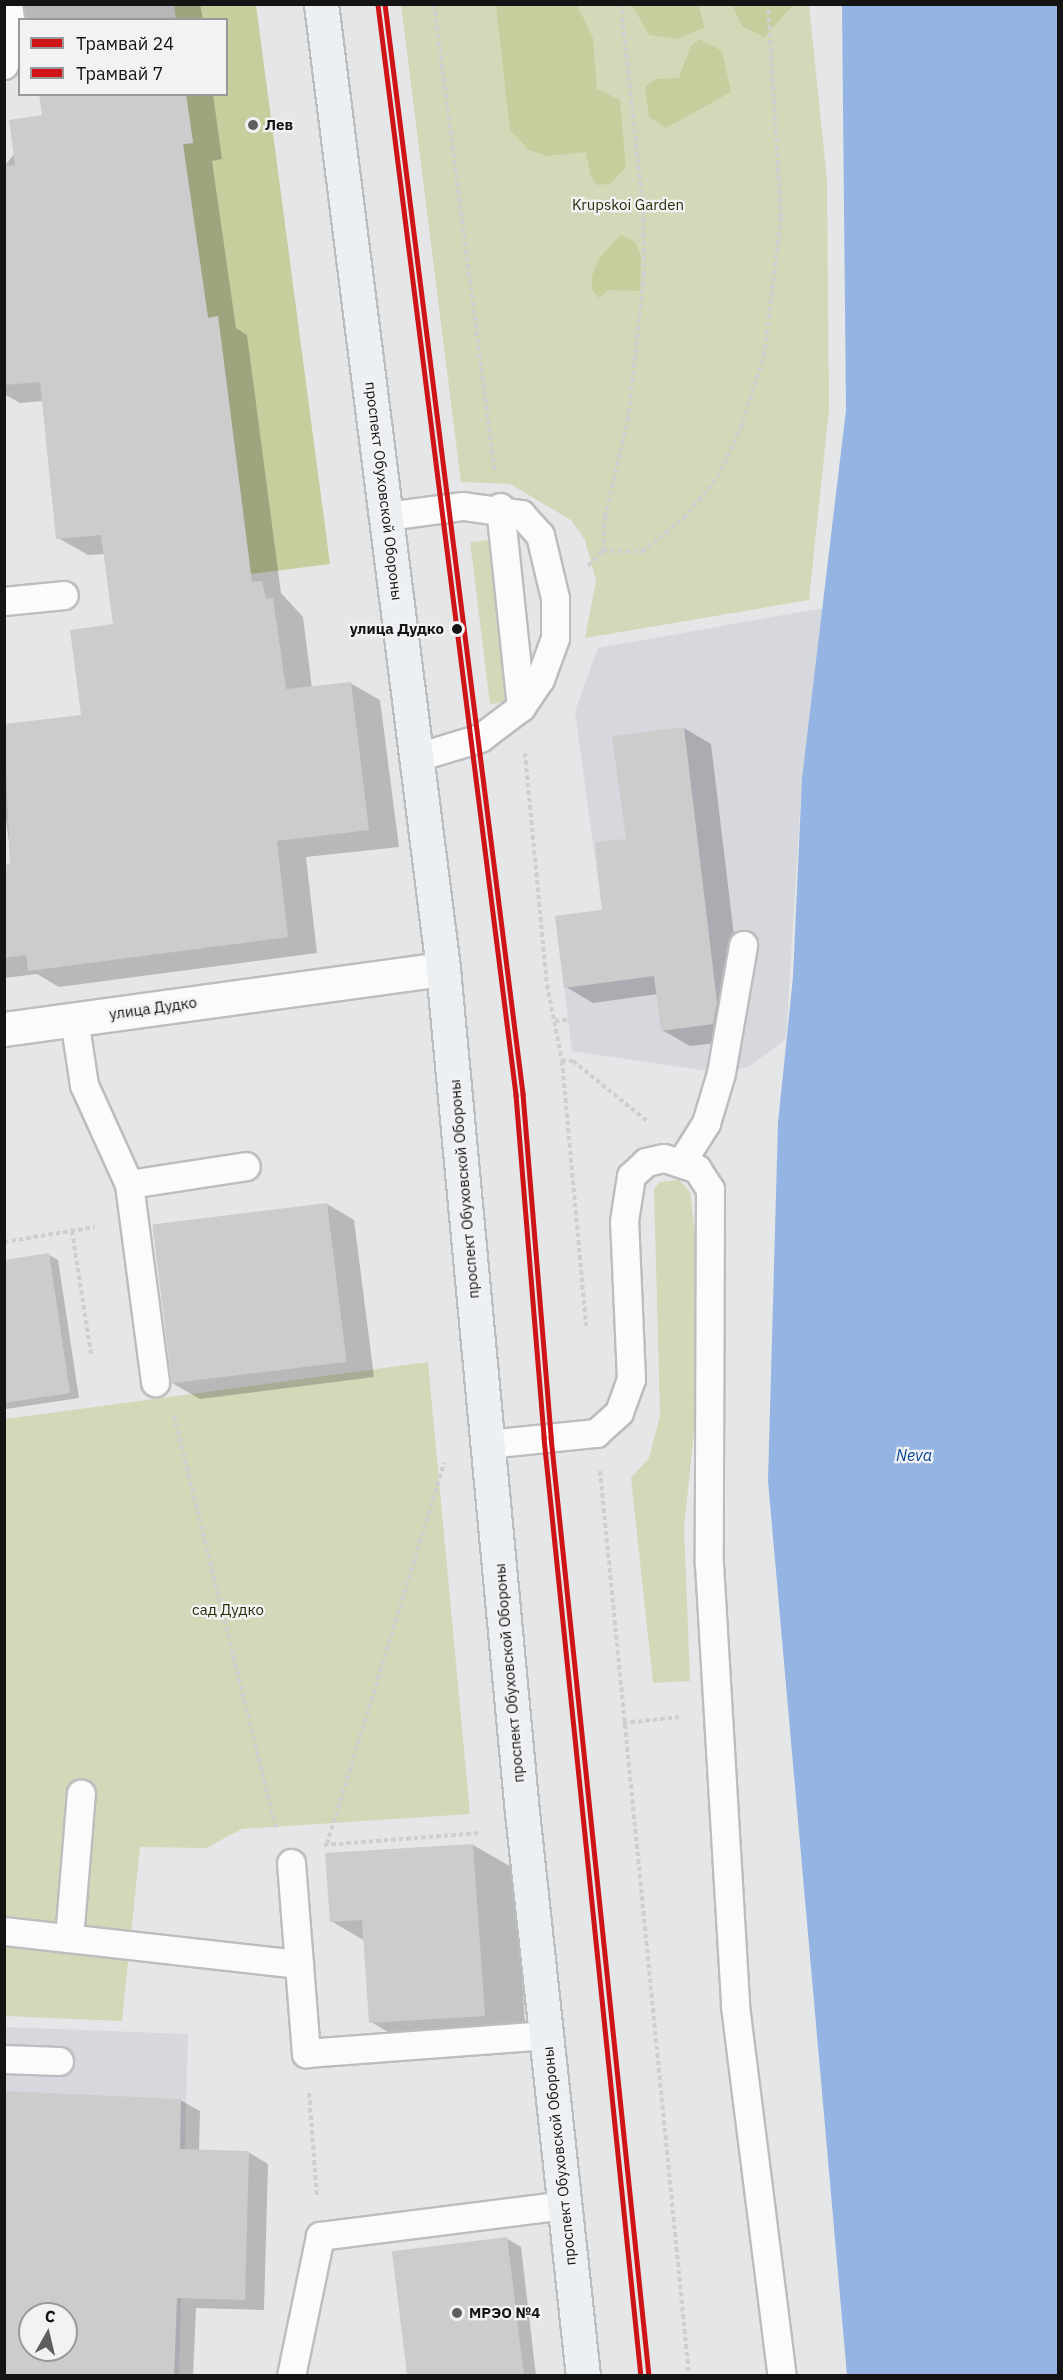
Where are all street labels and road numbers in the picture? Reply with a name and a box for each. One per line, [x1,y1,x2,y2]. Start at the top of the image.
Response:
street label: проспект Обуховской Обороны [362,381,406,601]
street label: улица Дудко [108,993,198,1023]
street label: проспект Обуховской Обороны [445,1079,483,1299]
street label: проспект Обуховской Обороны [490,1563,528,1783]
street label: проспект Обуховской Обороны [539,2046,579,2266]

